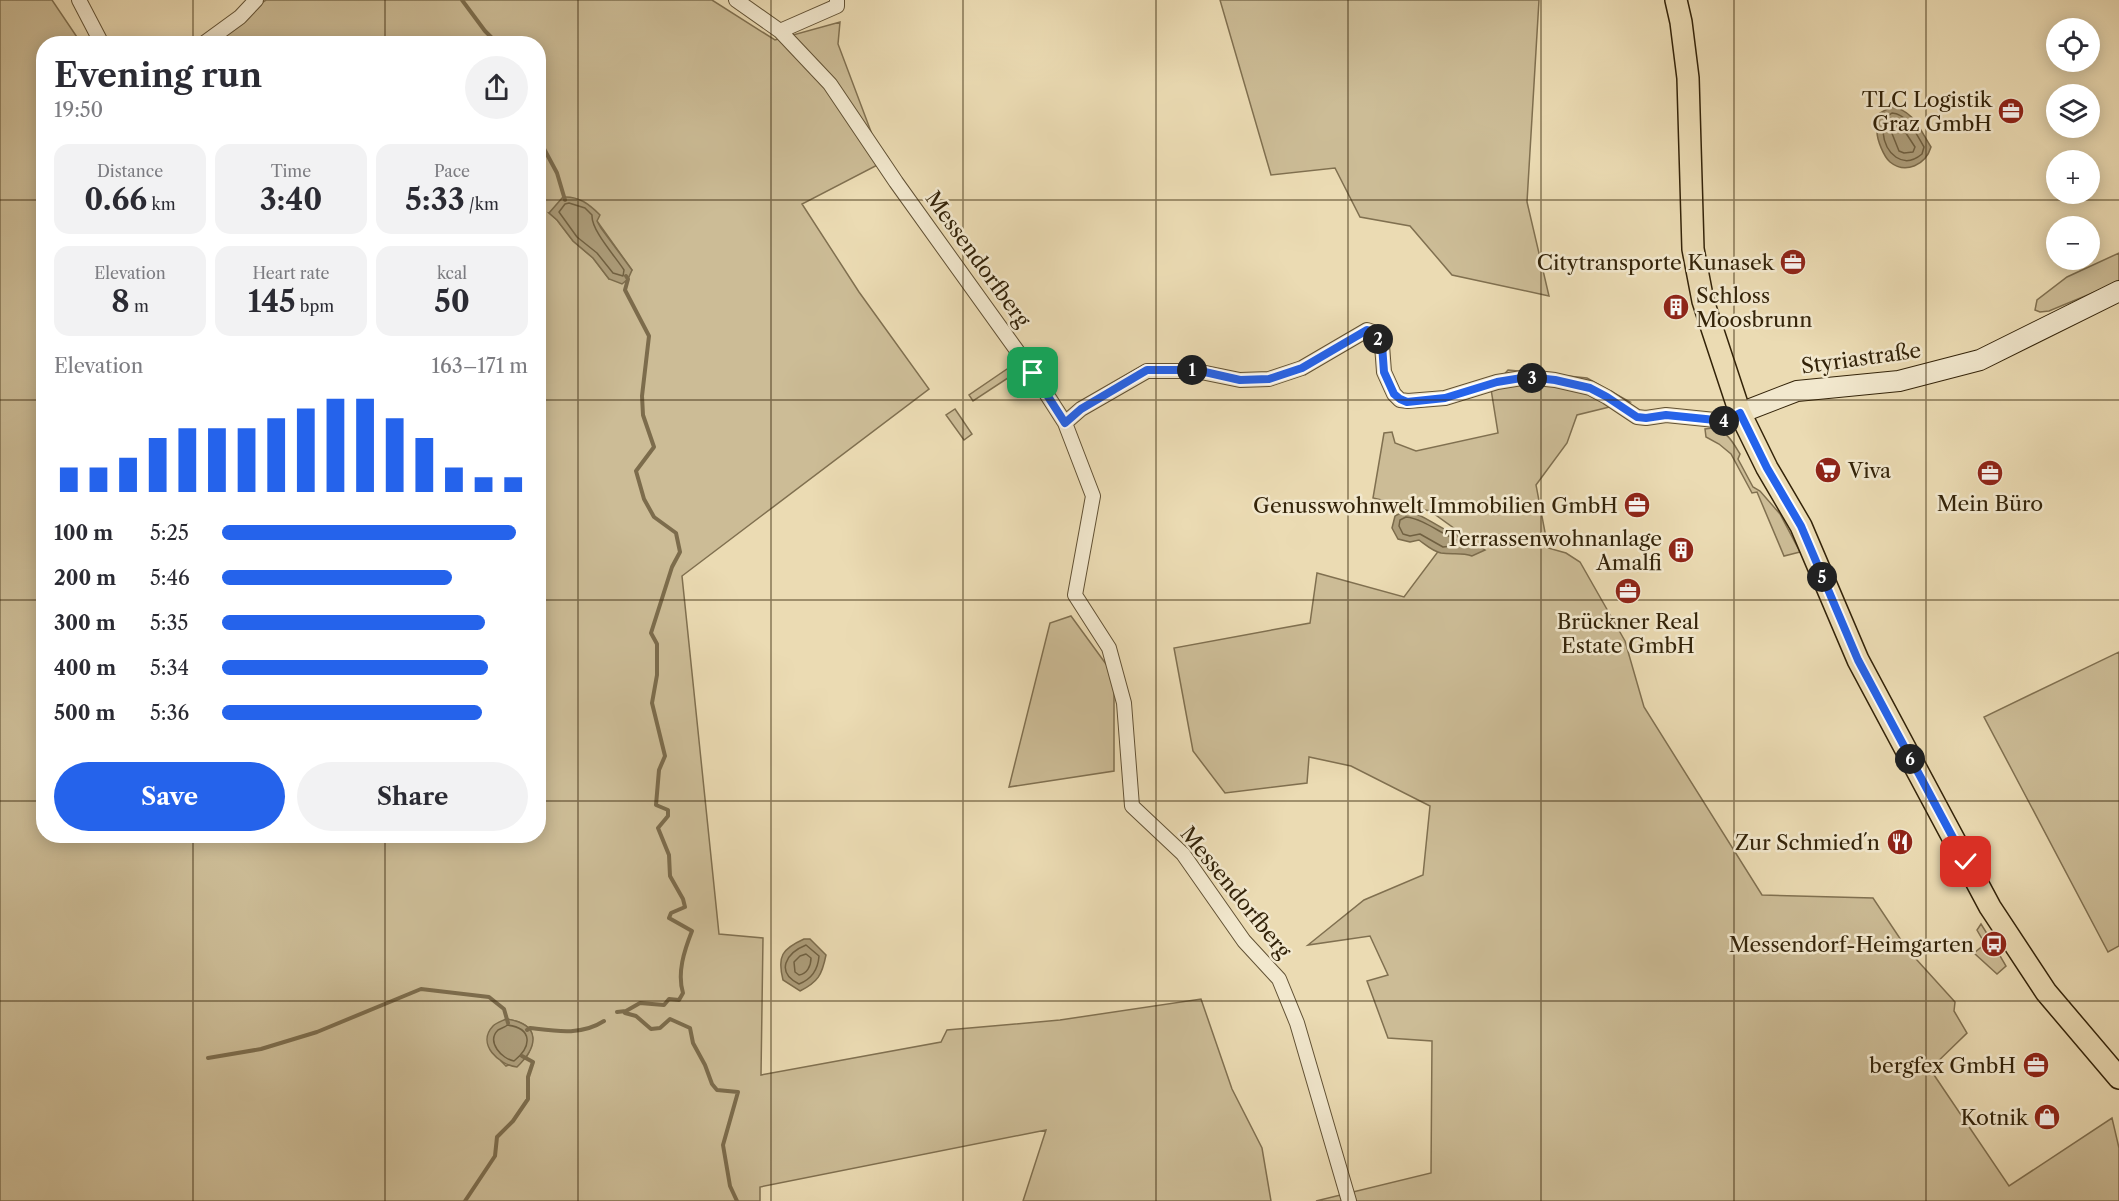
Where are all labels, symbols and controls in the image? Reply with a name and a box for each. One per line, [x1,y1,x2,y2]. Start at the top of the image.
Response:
map controls [2046,18,2100,270]
button: locate [2046,18,2100,72]
text: Evening run [54,55,262,96]
button: share [465,56,528,119]
button: layers [2046,84,2100,138]
place label: TLC Logistik Graz GmbH [1862,87,1993,136]
office icon: TLC Logistik Graz GmbH [1996,96,2026,126]
text: 19:50 [54,98,103,122]
button: + [2046,150,2100,204]
text: Distance [97,161,163,181]
text: Time [271,161,311,181]
text: Pace [434,161,470,181]
text: 0.66 [84,181,147,218]
text: 3:40 [260,181,322,218]
text: 5:33 [405,181,465,218]
street label: Messendorfberg [920,186,1036,332]
text: km [147,194,176,214]
text: /km [465,194,499,214]
button: − [2046,216,2100,270]
office icon: Citytransporte Kunasek [1778,247,1808,277]
place label: Citytransporte Kunasek [1537,250,1775,275]
text: Elevation [94,263,166,283]
text: Heart rate [252,263,330,283]
text: kcal [437,263,467,283]
text: 8 [111,283,130,320]
text: 145 [248,283,296,320]
text: 50 [434,283,470,320]
place label: Schloss Moosbrunn [1696,283,1812,332]
building icon: Schloss Moosbrunn [1661,292,1691,322]
text: m [130,296,149,316]
text: bpm [296,296,334,316]
pin: 2 [1363,324,1393,354]
text: 2 [1373,329,1383,349]
street label: Styriastraße [1800,337,1922,379]
pin [1007,347,1058,398]
text: Elevation [54,354,143,378]
text: 163–171 m [432,354,528,378]
pin: 1 [1177,355,1207,385]
icon: arrive [1016,356,1049,389]
text: 1 [1188,360,1196,380]
pin: 3 [1517,363,1547,393]
text: 3 [1527,368,1537,388]
pin: 4 [1709,406,1739,436]
text: 4 [1719,411,1729,431]
supermarket icon: Viva [1813,455,1843,485]
place label: Viva [1847,458,1892,483]
office icon: Mein Büro [1975,458,2005,488]
office icon: Genusswohnwelt Immobilien GmbH [1622,490,1652,520]
place label: Mein Büro [1937,491,2043,516]
place label: Genusswohnwelt Immobilien GmbH [1253,493,1618,518]
text: 100 m [54,521,113,545]
text: 5:25 [150,521,189,545]
place label: Terrassenwohnanlage Amalfi [1445,526,1662,575]
building icon: Terrassenwohnanlage Amalfi [1666,535,1696,565]
pin: 5 [1807,562,1837,592]
text: 200 m [54,566,116,590]
text: 5:46 [150,566,190,590]
text: 5 [1818,567,1826,587]
office icon: Brückner Real Estate GmbH [1613,576,1643,606]
place label: Brückner Real Estate GmbH [1557,609,1699,658]
text: 300 m [54,611,116,635]
text: 5:35 [150,611,188,635]
text: 400 m [54,656,116,680]
text: 5:34 [150,656,189,680]
text: 500 m [54,701,115,725]
text: 5:36 [150,701,189,725]
pin: 6 [1895,744,1925,774]
text: 6 [1905,749,1915,769]
button: Save [54,762,285,831]
button: Share [297,762,528,831]
street label: Messendorfberg [1175,821,1297,963]
restaurant icon: Zur Schmied´n [1885,827,1915,857]
place label: Zur Schmied´n [1735,830,1880,855]
pin [1940,836,1991,887]
icon: check [1949,845,1982,878]
bus stop icon: Messendorf-Heimgarten [1979,929,2009,959]
place label: Messendorf-Heimgarten [1729,932,1974,957]
office icon: bergfex GmbH [2021,1050,2051,1080]
place label: bergfex GmbH [1869,1053,2016,1078]
shop icon: Kotnik [2032,1102,2062,1132]
place label: Kotnik [1960,1105,2029,1130]

